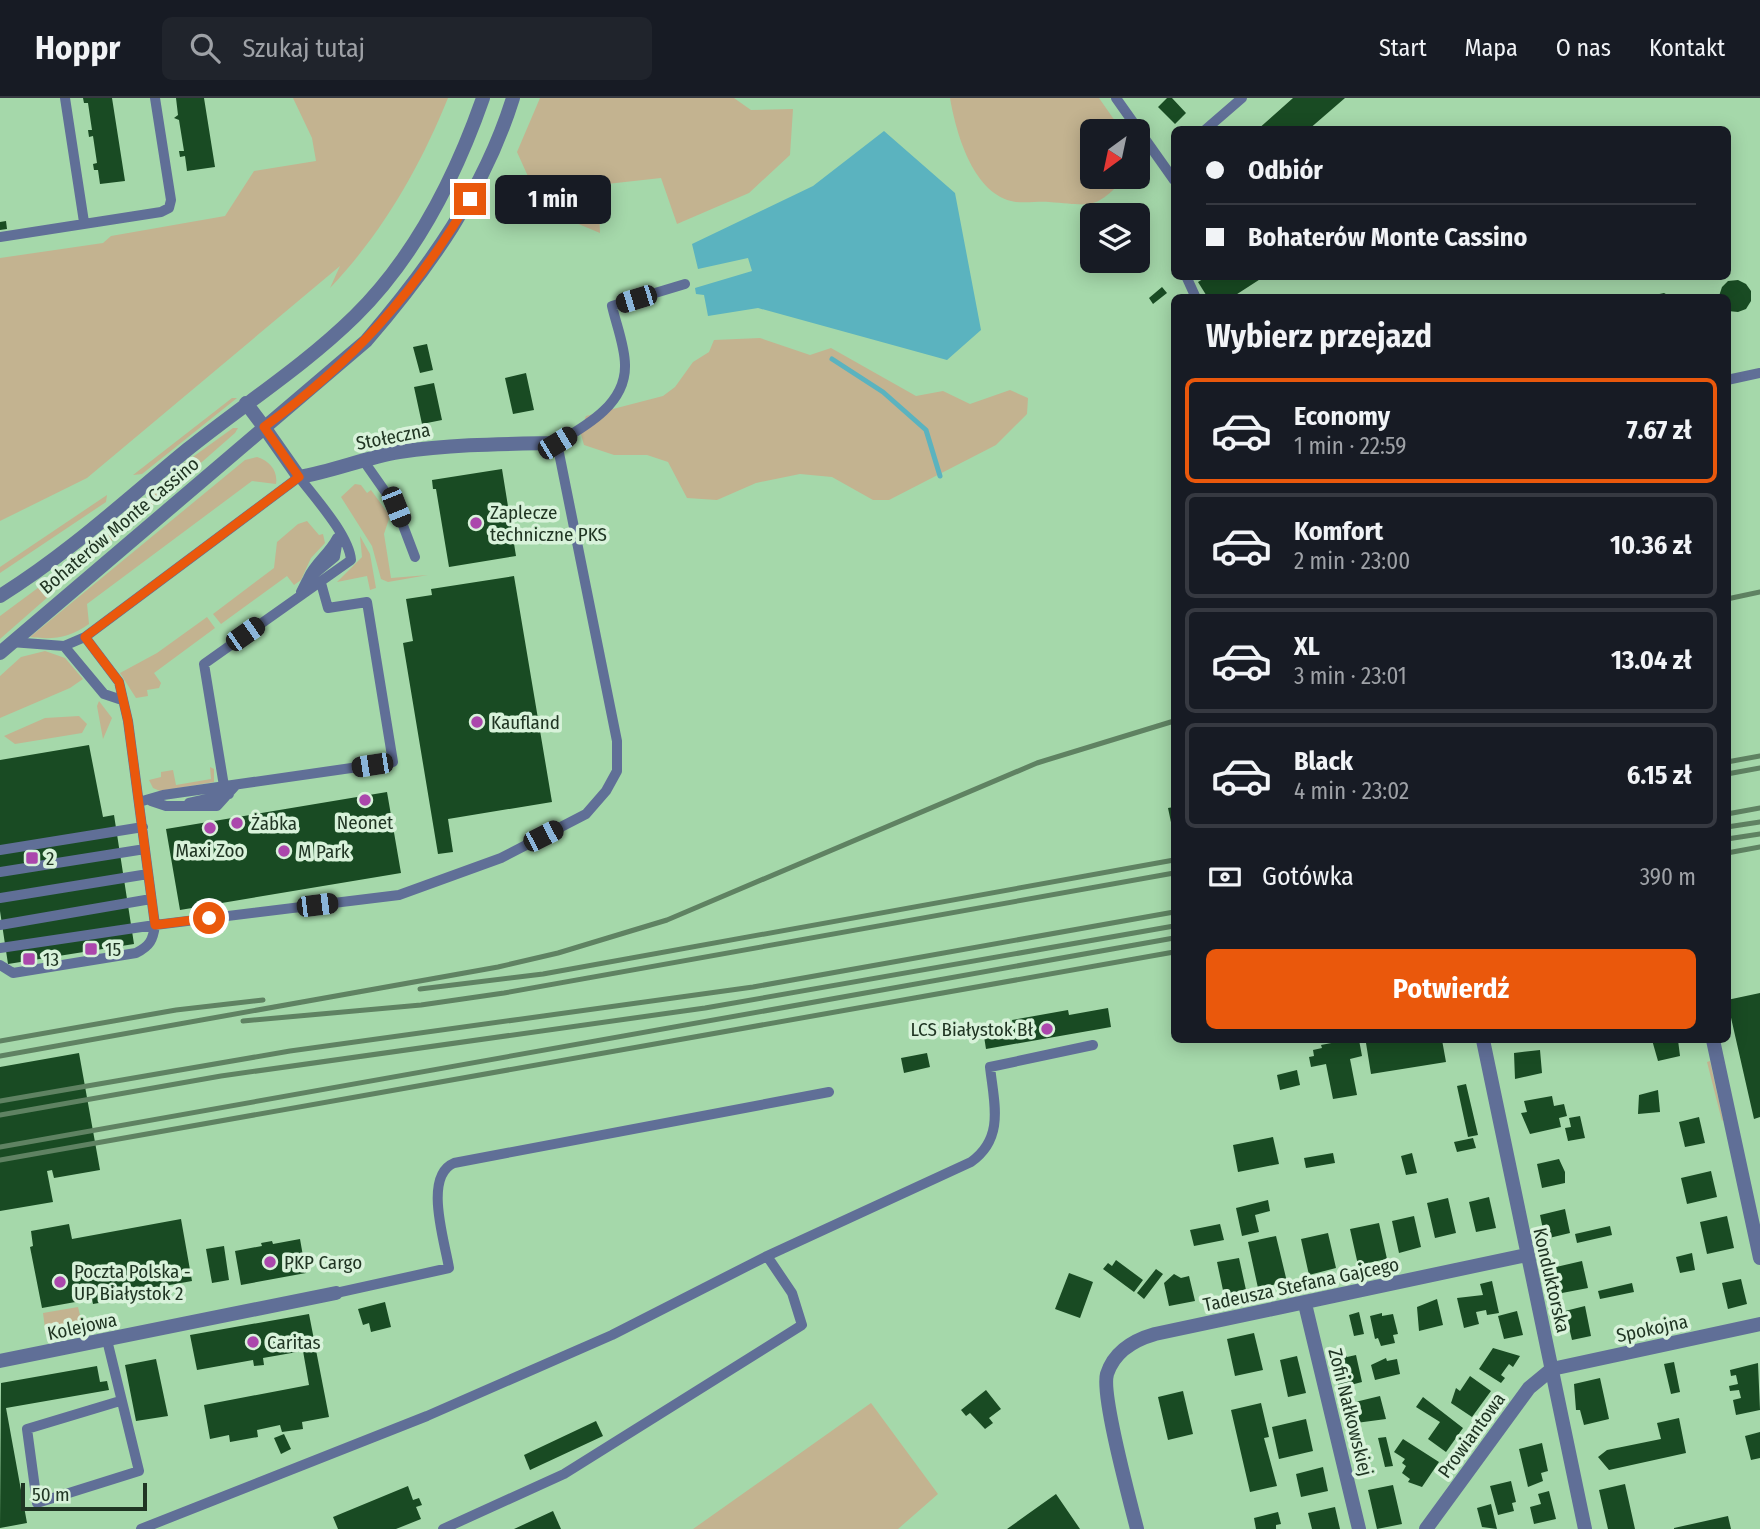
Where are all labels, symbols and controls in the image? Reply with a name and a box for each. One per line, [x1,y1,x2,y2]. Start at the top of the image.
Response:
search box [162,17,652,80]
text: Hoppr [35,28,120,68]
icon: search [186,29,224,67]
text: Szukaj tutaj [242,33,365,64]
text: Start [1379,34,1427,62]
text: Mapa [1465,34,1518,62]
text: O nas [1556,34,1611,62]
text: Kontakt [1649,34,1725,62]
north arrow [1080,119,1150,189]
map controls [1080,119,1150,273]
text: Odbiór [1248,155,1323,186]
callout: 1 min [494,174,610,224]
route end [454,183,486,215]
text: 1 min [528,185,578,213]
button: layers [1080,203,1150,273]
text: Bohaterów Monte Cassino [1248,222,1527,253]
car [613,283,660,315]
text: Wybierz przejazd [1206,317,1432,355]
icon: car [1210,399,1273,462]
text: Economy [1294,401,1390,432]
text: 7.67 zł [1626,415,1692,446]
street label: Stołeczna [354,418,432,455]
car [534,423,581,463]
text: 1 min · 22:59 [1294,432,1406,460]
street label: Bohaterów Monte Cassino [35,452,204,599]
car [379,484,414,530]
place label: Zaplecze techniczne PKS [490,501,607,546]
icon: car [1210,514,1273,577]
marker: Zaplecze techniczne PKS [468,515,484,531]
text: Komfort [1294,516,1383,547]
text: 10.36 zł [1610,530,1692,561]
text: 2 min · 23:00 [1294,547,1410,575]
car [222,613,269,655]
icon: car [1210,629,1273,692]
text: XL [1294,631,1320,662]
text: 13.04 zł [1611,645,1692,676]
text: 3 min · 23:01 [1294,662,1407,690]
place label: Kaufland [491,711,560,734]
marker: Kaufland [469,714,485,730]
icon: car [1210,744,1273,807]
text: Black [1294,746,1353,777]
car [350,751,395,779]
text: 6.15 zł [1627,760,1692,791]
text: 4 min · 23:02 [1294,777,1409,805]
marker: Neonet [357,792,373,808]
place label: Neonet [337,811,394,834]
place label: Żabka [251,812,297,835]
marker: Żabka [229,815,245,831]
car [520,817,567,855]
marker: Maxi Zoo [202,820,218,836]
place label: Maxi Zoo [176,839,244,862]
place label: M Park [298,840,350,863]
marker: M Park [276,843,292,859]
place label: 2 [46,847,54,870]
marker: 2 [24,850,40,866]
icon: cash [1206,858,1244,896]
text: Gotówka [1262,861,1354,892]
text: 390 m [1640,863,1696,891]
car [295,892,340,918]
route start [193,902,225,934]
place label: 15 [105,938,121,961]
marker: 15 [83,941,99,957]
place label: 13 [43,948,59,971]
button: Potwierdź [1206,949,1696,1029]
marker: 13 [21,951,37,967]
place label: LCS Białystok Bł [911,1018,1033,1041]
marker: LCS Białystok Bł [1039,1021,1055,1037]
street label: Konduktorska [1528,1225,1575,1335]
place label: PKP Cargo [284,1251,362,1274]
street label: Tadeusza Stefana Gajcego [1201,1252,1401,1316]
marker: PKP Cargo [262,1254,278,1270]
place label: Poczta Polska - UP Białystok 2 [74,1260,191,1305]
marker: Poczta Polska - UP Białystok 2 [52,1274,68,1290]
street label: Kolejowa [45,1308,119,1345]
street label: Spokojna [1614,1310,1690,1347]
place label: Caritas [267,1331,321,1354]
marker: Caritas [245,1334,261,1350]
street label: Zofii Nałkowskiej [1324,1346,1378,1478]
street label: Prowiantowa [1433,1388,1510,1482]
scale bar [21,1480,147,1512]
text: 50 m [32,1483,70,1506]

